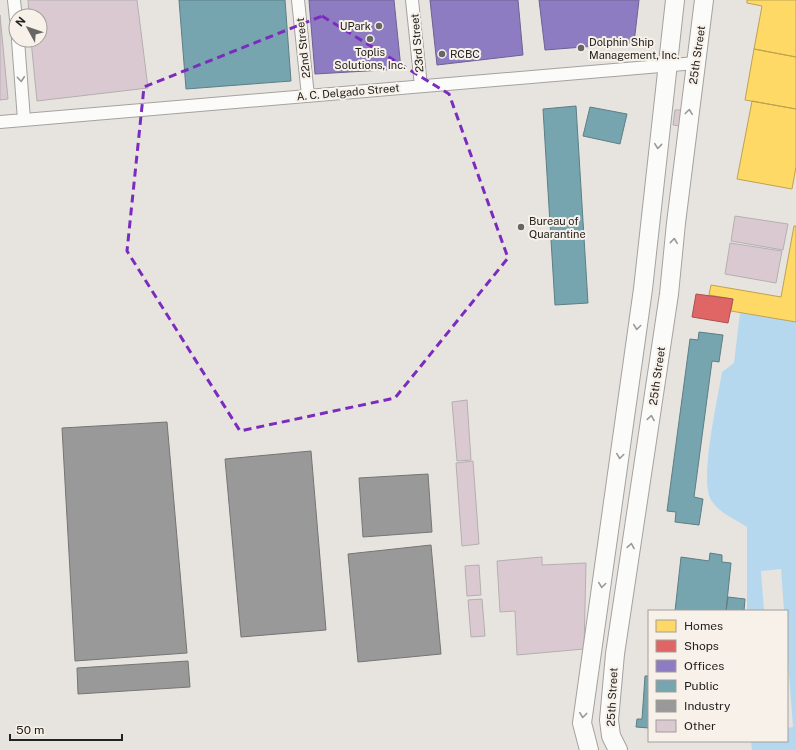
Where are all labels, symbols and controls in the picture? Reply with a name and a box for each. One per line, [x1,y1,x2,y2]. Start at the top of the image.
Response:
north arrow [8,8,48,48]
street label: 23rd Street [408,13,426,73]
text: N [13,14,28,29]
street label: 22nd Street [294,17,312,79]
place label: UPark [340,20,371,32]
marker: UPark [374,21,384,31]
street label: 25th Street [687,25,707,85]
marker: Toplis Solutions, Inc. [365,34,375,44]
place label: Dolphin Ship Management, Inc. [589,36,679,61]
marker: Dolphin Ship Management, Inc. [576,43,586,53]
place label: Toplis Solutions, Inc. [334,46,406,71]
place label: RCBC [450,48,480,60]
marker: RCBC [437,49,447,59]
one-way arrow [16,76,25,82]
street label: A. C. Delgado Street [296,82,400,102]
one-way arrow [685,109,694,115]
one-way arrow [654,143,663,149]
place label: Bureau of Quarantine [529,215,586,240]
marker: Bureau of Quarantine [516,222,526,232]
one-way arrow [669,238,678,244]
one-way arrow [633,324,642,330]
street label: 25th Street [647,346,667,406]
one-way arrow [646,415,655,421]
one-way arrow [616,453,625,459]
one-way arrow [626,543,635,549]
one-way arrow [598,582,607,588]
legend [648,610,788,742]
text: Homes [684,619,723,633]
text: Shops [684,639,719,653]
text: Offices [684,659,724,673]
street label: 25th Street [604,667,620,727]
text: Public [684,679,719,693]
text: Industry [684,699,731,713]
one-way arrow [579,712,588,718]
scale bar [10,716,122,742]
text: Other [684,719,716,733]
text: 50 m [16,723,44,737]

